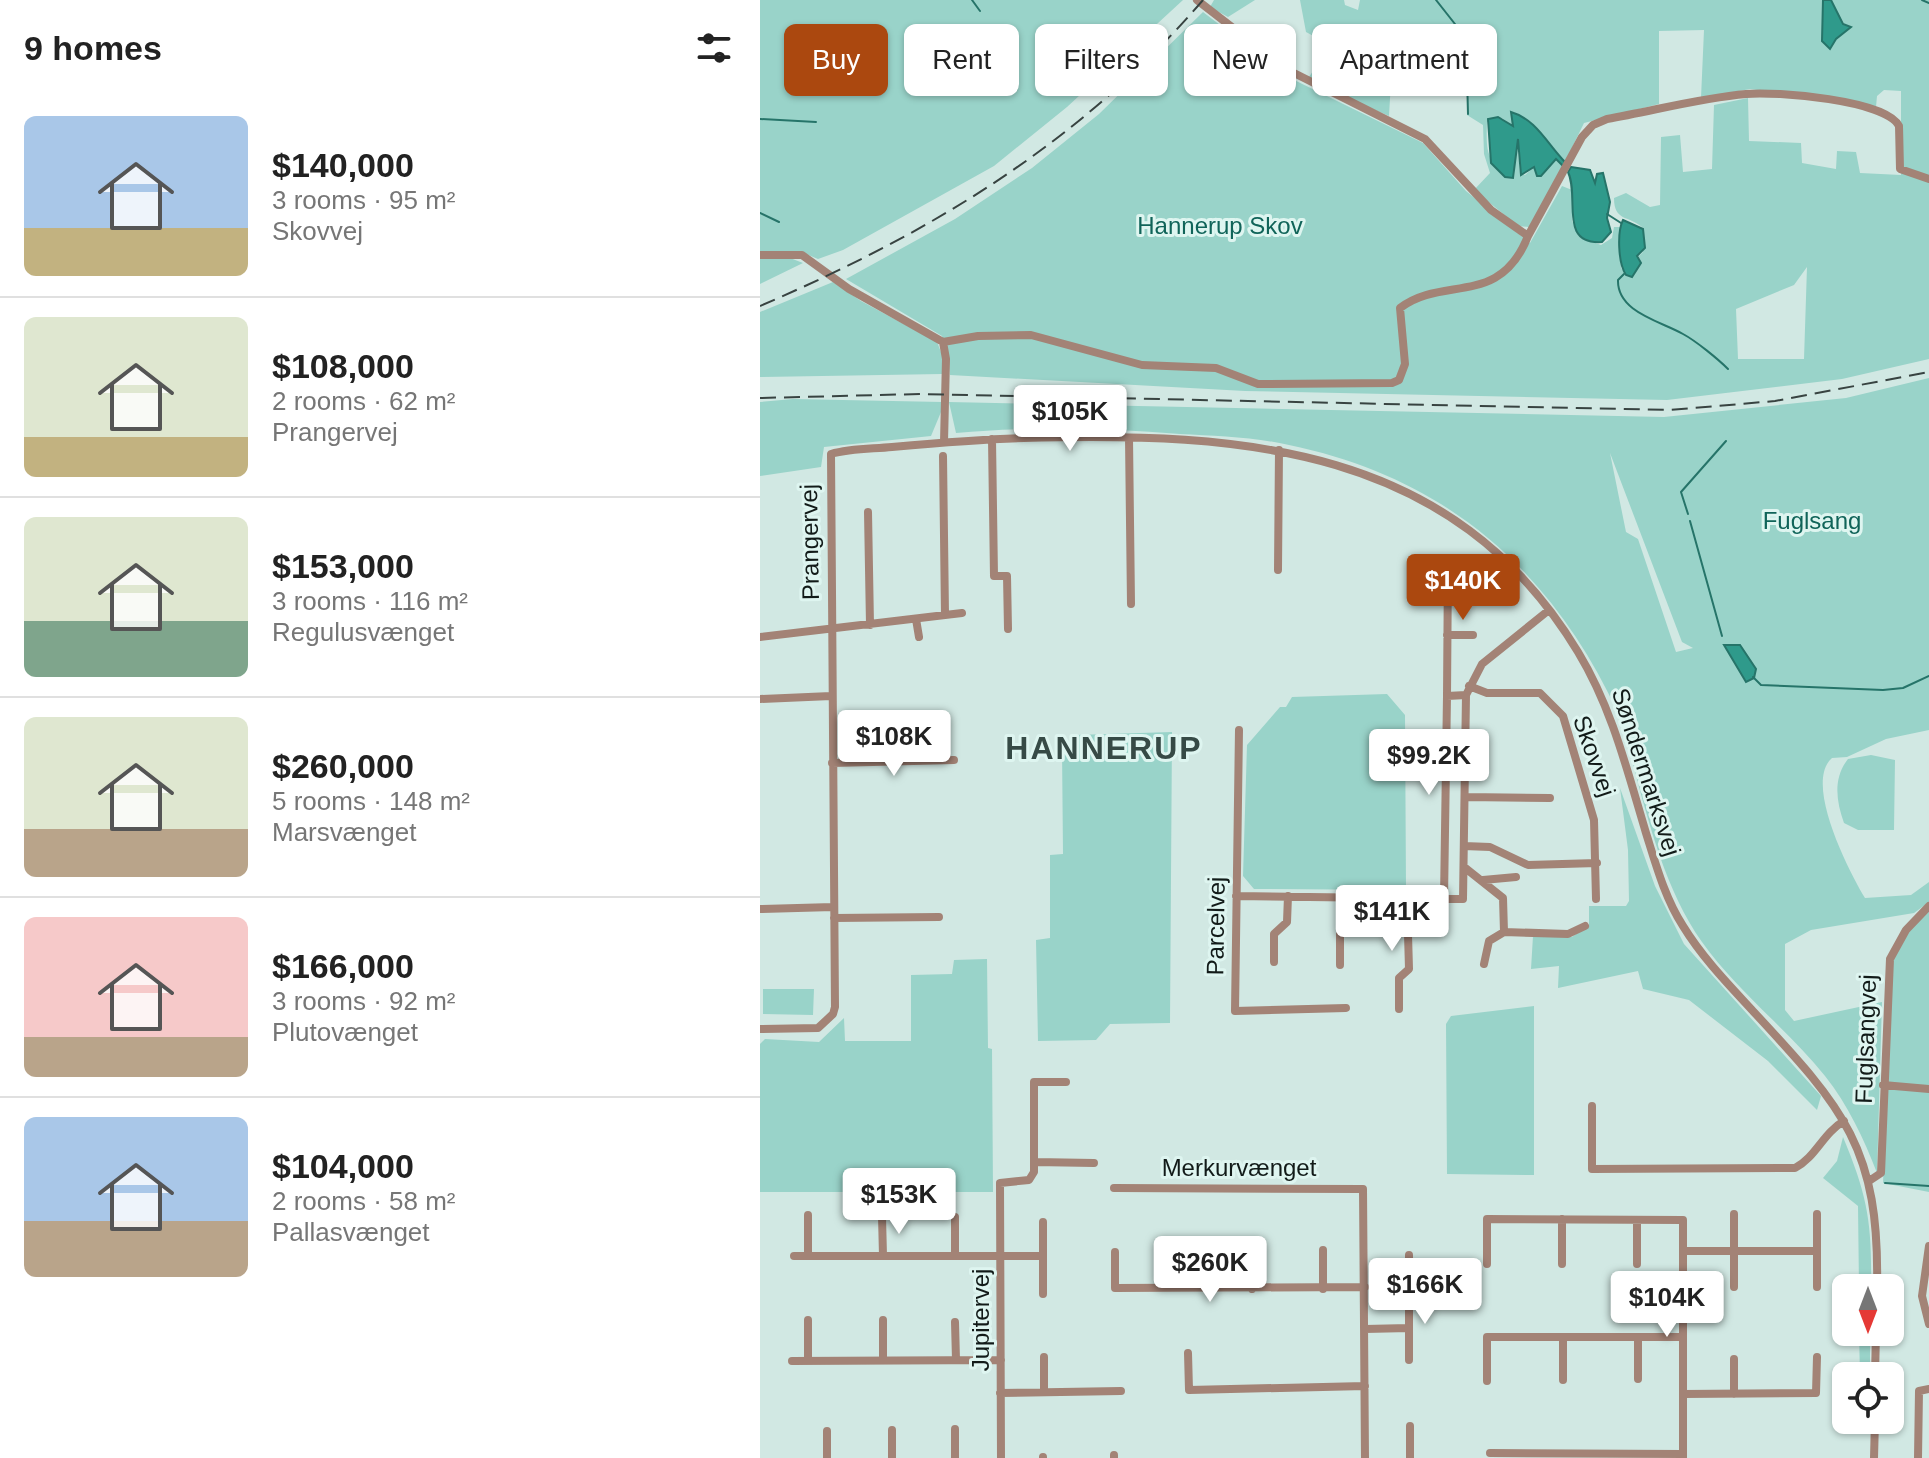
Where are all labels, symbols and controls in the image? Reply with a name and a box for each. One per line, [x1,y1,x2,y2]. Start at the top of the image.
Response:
chip: Buy [784,24,888,96]
chip: Rent [904,24,1019,96]
chip: Filters [1035,24,1168,96]
chip: New [1184,24,1296,96]
chip: Apartment [1312,24,1497,96]
icon: filters [692,26,736,70]
text: 9 homes [24,29,162,67]
text: $140,000 [272,146,414,184]
icon: home [88,148,184,244]
text: 3 rooms · 95 m² [272,185,456,215]
park label: Hannerup Skov [1137,212,1303,239]
text: Skovvej [272,216,363,246]
text: $108,000 [272,347,414,385]
icon: home [88,349,184,445]
pin: $105K [1014,385,1126,453]
text: 2 rooms · 62 m² [272,386,456,416]
text: $105K [1032,396,1108,426]
text: Prangervej [272,417,398,447]
street label: Prangervej [795,484,824,600]
park label: Fuglsang [1763,507,1861,534]
text: $153,000 [272,547,414,585]
icon: home [88,549,184,645]
pin: $140K [1407,554,1519,622]
text: $140K [1425,565,1501,595]
text: 3 rooms · 116 m² [272,586,468,616]
text: Regulusvænget [272,617,454,647]
street label: Søndermarksvej [1607,685,1686,859]
pin: $108K [838,710,950,778]
street label: Skovvej [1568,712,1621,800]
text: $108K [856,721,932,751]
pin: $99.2K [1364,729,1494,797]
district label: HANNERUP [1005,730,1203,766]
text: $99.2K [1387,740,1471,770]
text: $260,000 [272,747,414,785]
icon: home [88,749,184,845]
text: 5 rooms · 148 m² [272,786,470,816]
text: Marsvænget [272,817,417,847]
street label: Parcelvej [1201,876,1230,976]
pin: $141K [1336,885,1448,953]
text: $141K [1354,896,1430,926]
text: $166,000 [272,947,414,985]
icon: home [88,949,184,1045]
street label: Fuglsangvej [1850,974,1881,1104]
text: 3 rooms · 92 m² [272,986,456,1016]
text: Plutovænget [272,1017,418,1047]
text: $104,000 [272,1147,414,1185]
icon: home [88,1149,184,1245]
street label: Merkurvænget [1162,1154,1317,1181]
pin: $153K [843,1168,955,1236]
text: $153K [861,1179,937,1209]
text: 2 rooms · 58 m² [272,1186,456,1216]
text: Pallasvænget [272,1217,430,1247]
pin: $260K [1154,1236,1266,1304]
text: $260K [1172,1247,1248,1277]
pin: $166K [1369,1258,1481,1326]
street label: Jupitervej [967,1269,994,1371]
text: $166K [1387,1269,1463,1299]
pin: $104K [1611,1271,1723,1339]
north arrow [1832,1274,1904,1346]
map controls [1832,1274,1904,1434]
text: $104K [1629,1282,1705,1312]
button: locate [1832,1362,1904,1434]

